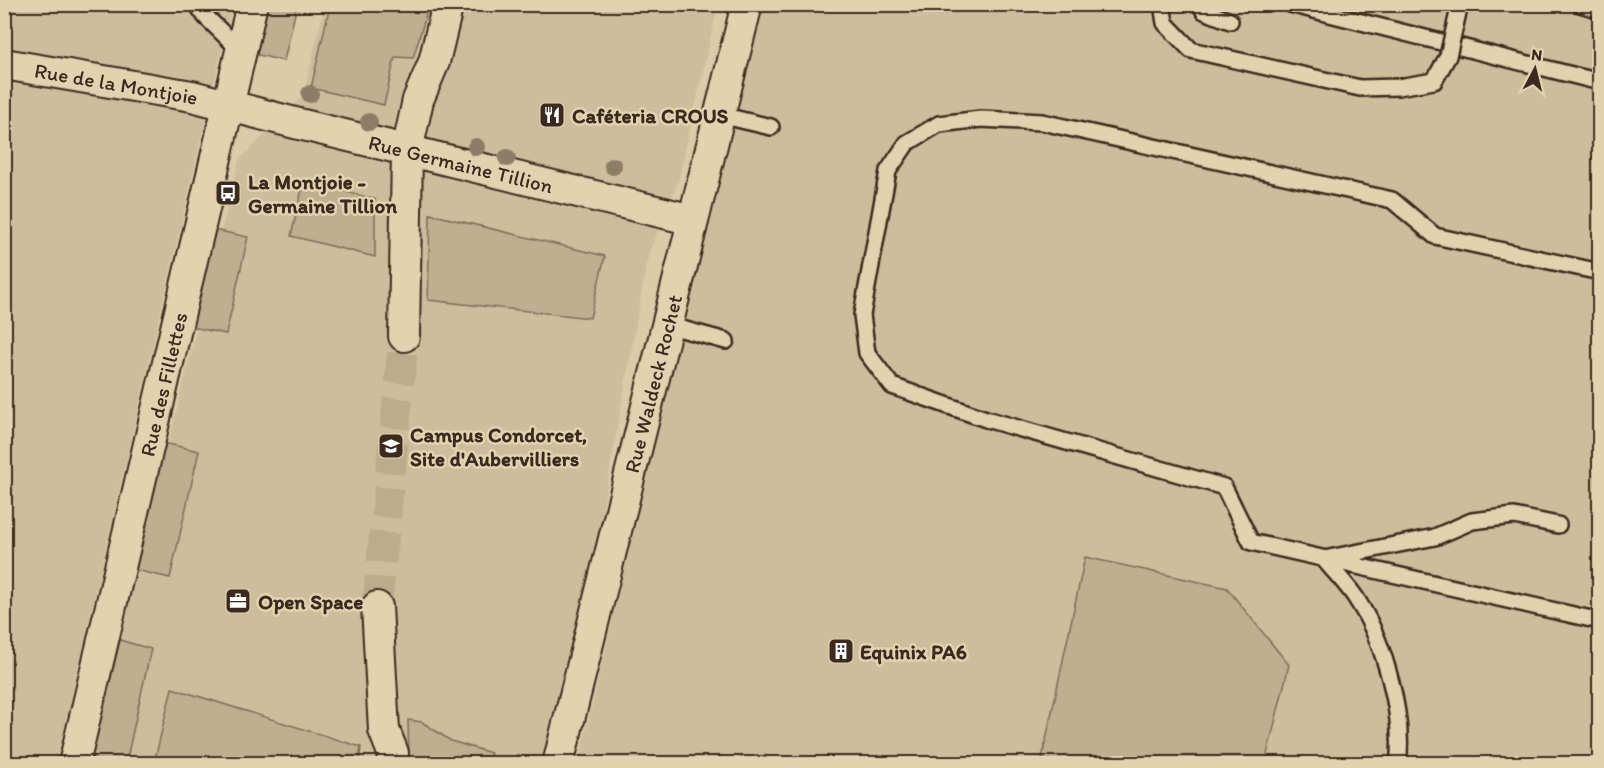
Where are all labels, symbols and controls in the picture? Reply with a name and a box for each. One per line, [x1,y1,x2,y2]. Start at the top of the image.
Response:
north arrow [1505,39,1565,99]
text: N [1530,45,1543,65]
street label: Rue de la Montjoie [33,57,201,110]
restaurant icon: Caféteria CROUS [537,100,567,130]
place label: Caféteria CROUS [572,103,729,128]
street label: Rue Germaine Tillion [366,129,556,198]
place label: La Montjoie - Germaine Tillion [248,169,397,218]
bus stop icon: La Montjoie - Germaine Tillion [213,178,243,208]
street label: Rue Waldeck Rochet [618,292,687,475]
street label: Rue des Fillettes [134,310,192,459]
place label: Campus Condorcet, Site d'Aubervilliers [410,422,587,471]
school or university icon: Campus Condorcet, Site d'Aubervilliers [376,431,406,461]
office icon: Open Space [223,586,253,616]
place label: Open Space [258,589,363,615]
building icon: Equinix PA6 [826,636,856,666]
place label: Equinix PA6 [860,639,967,665]

